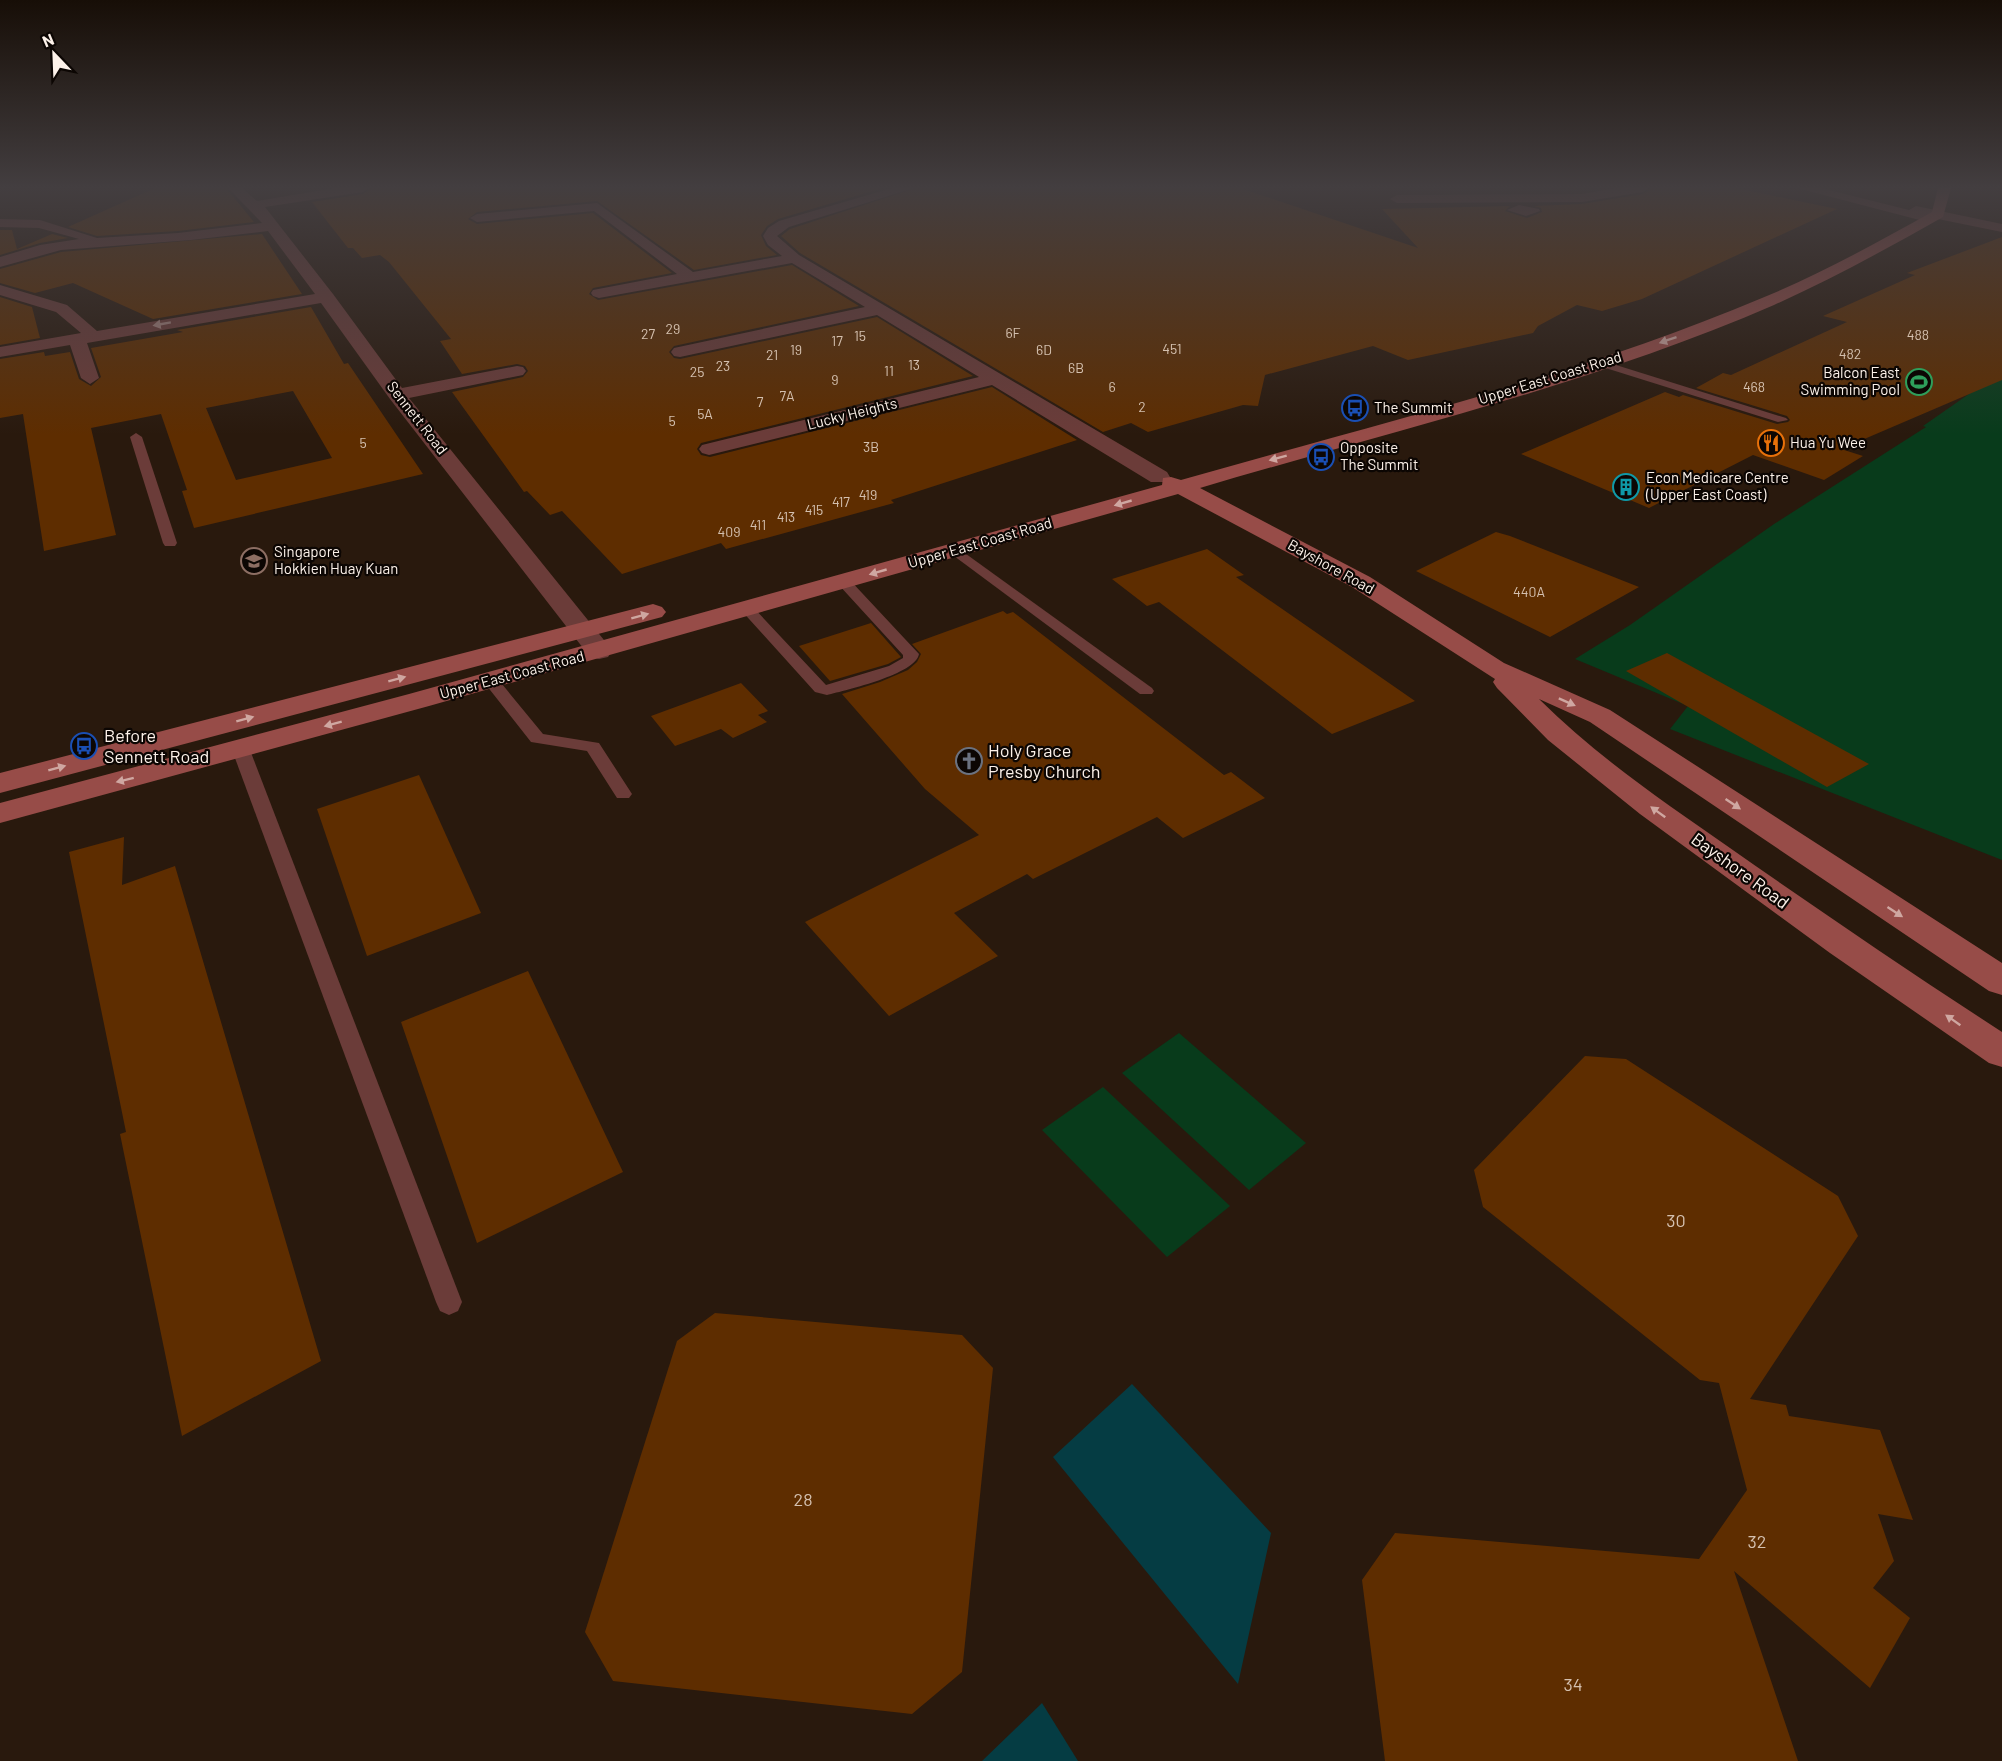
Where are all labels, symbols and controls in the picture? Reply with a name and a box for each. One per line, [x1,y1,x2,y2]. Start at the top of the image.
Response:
north arrow [24,24,84,84]
text: N [39,29,57,51]
one-way arrow [152,320,171,329]
house number: 29 [666,320,680,337]
house number: 6F [1005,324,1021,341]
house number: 27 [641,325,655,342]
house number: 488 [1907,326,1929,343]
house number: 15 [854,327,866,344]
house number: 17 [831,332,843,349]
one-way arrow [1659,335,1677,345]
house number: 451 [1162,340,1182,357]
house number: 19 [790,341,802,358]
house number: 6D [1036,341,1052,358]
house number: 482 [1839,345,1861,362]
house number: 21 [766,346,778,363]
street label: Upper East Coast Road [1476,347,1623,407]
house number: 13 [908,356,920,373]
house number: 23 [716,357,730,374]
house number: 6B [1068,359,1084,376]
house number: 11 [884,362,894,379]
house number: 25 [690,363,704,380]
place label: Balcon East Swimming Pool [1800,363,1900,398]
sports icon: Balcon East Swimming Pool [1904,367,1934,397]
house number: 9 [831,371,839,388]
street label: Sennett Road [384,377,452,458]
house number: 6 [1108,378,1116,395]
house number: 468 [1743,378,1765,395]
house number: 7A [779,387,795,404]
house number: 7 [757,393,764,410]
street label: Lucky Heights [805,393,899,433]
bus stop icon: The Summit [1340,393,1370,423]
house number: 2 [1138,398,1146,415]
place label: The Summit [1374,398,1452,416]
house number: 5A [697,405,713,422]
house number: 5 [668,412,676,429]
restaurant icon: Hua Yu Wee [1756,428,1786,458]
place label: Hua Yu Wee [1790,433,1866,451]
house number: 5 [359,434,367,451]
house number: 3B [863,438,879,455]
place label: Opposite The Summit [1340,438,1418,473]
bus stop icon: Opposite The Summit [1306,442,1336,472]
one-way arrow [1269,454,1287,463]
place label: Econ Medicare Centre (Upper East Coast) [1645,468,1789,503]
building icon: Econ Medicare Centre (Upper East Coast) [1611,472,1641,502]
house number: 419 [859,486,877,503]
house number: 417 [832,493,850,510]
one-way arrow [1114,499,1132,508]
house number: 415 [805,501,823,518]
house number: 413 [777,508,795,525]
street label: Upper East Coast Road [906,513,1054,571]
house number: 411 [750,516,766,533]
house number: 409 [718,523,740,540]
street label: Bayshore Road [1285,535,1378,597]
place label: Singapore Hokkien Huay Kuan [274,542,398,577]
school or university icon: Singapore Hokkien Huay Kuan [239,546,269,576]
one-way arrow [869,567,887,577]
house number: 440A [1513,583,1545,600]
one-way arrow [631,611,649,620]
street label: Upper East Coast Road [438,646,586,702]
one-way arrow [388,674,407,684]
one-way arrow [1559,697,1576,706]
one-way arrow [236,714,255,724]
one-way arrow [324,720,342,729]
place label: Before Sennett Road [104,724,209,767]
bus stop icon: Before Sennett Road [69,731,99,761]
place label: Holy Grace Presby Church [988,739,1101,782]
church icon: Holy Grace Presby Church [954,746,984,776]
one-way arrow [47,763,66,773]
one-way arrow [115,776,134,786]
one-way arrow [1725,798,1741,809]
one-way arrow [1651,806,1667,818]
street label: Bayshore Road [1687,827,1794,913]
one-way arrow [1887,906,1903,918]
one-way arrow [1946,1014,1962,1026]
house number: 30 [1666,1209,1686,1231]
house number: 28 [793,1488,813,1510]
house number: 32 [1748,1530,1766,1552]
house number: 34 [1563,1673,1583,1695]

